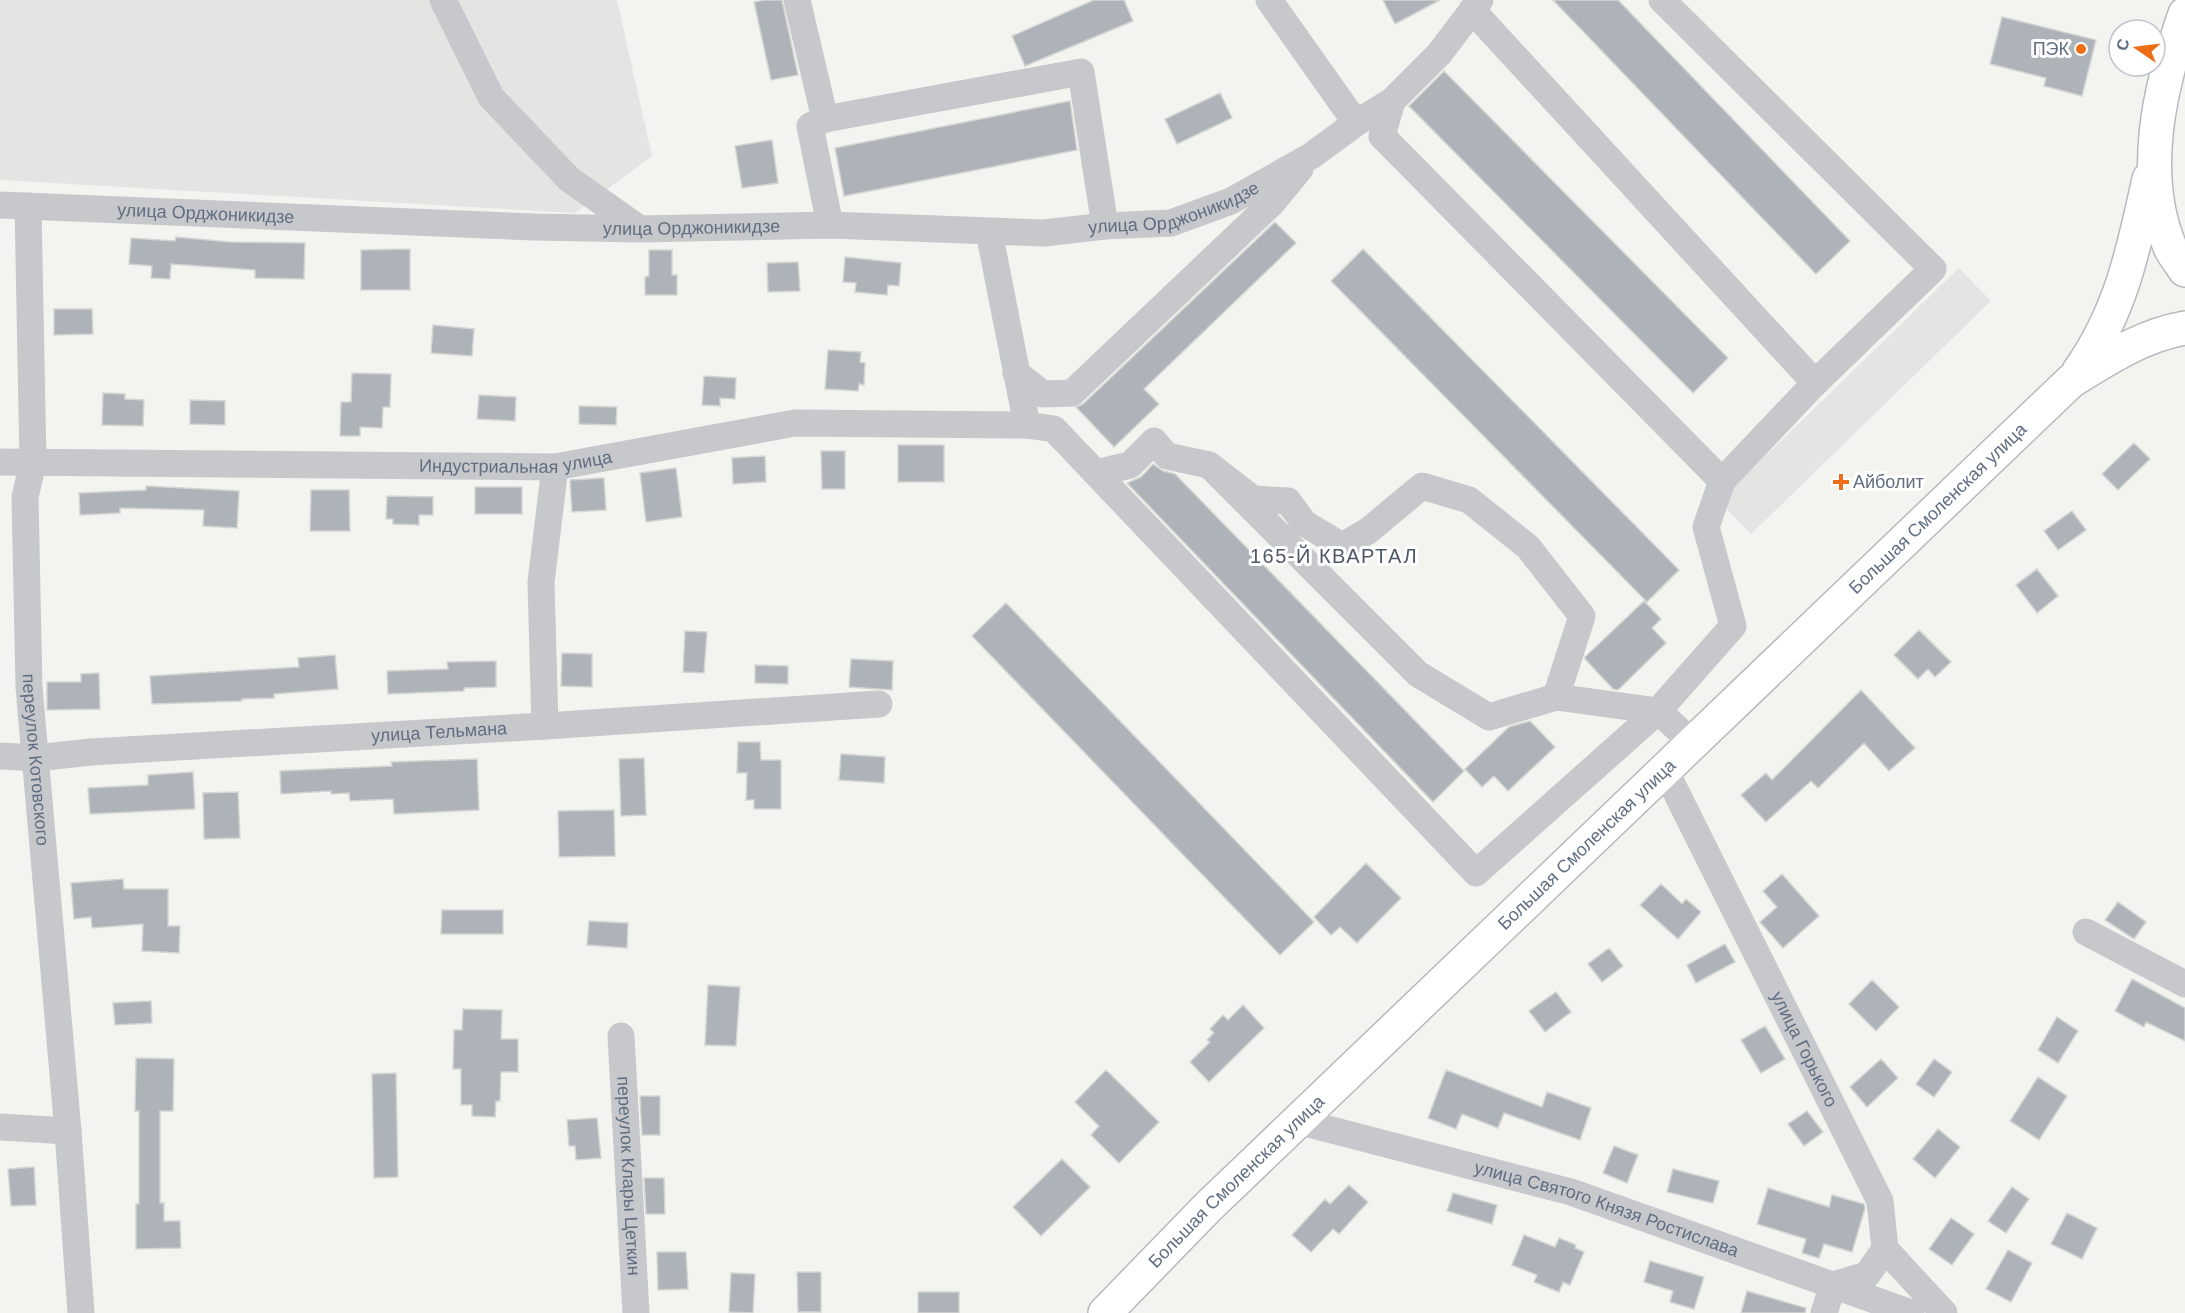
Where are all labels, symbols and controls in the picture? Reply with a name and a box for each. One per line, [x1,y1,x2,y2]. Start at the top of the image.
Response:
north arrow [2107,18,2167,78]
text: С [2113,36,2133,52]
place label: ПЭК [2033,39,2070,59]
marker: ПЭК [2074,42,2088,56]
street label: улица Орджоникидзе [1087,177,1263,238]
street label: улица Орджоникидзе [117,200,295,227]
street label: улица Орджоникидзе [603,216,780,239]
street label: Большая Смоленская улица [1845,418,2031,598]
street label: Индустриальная улица [419,447,615,477]
place label: Айболит [1853,472,1924,492]
marker: Айболит [1834,475,1848,489]
district label: 165-Й КВАРТАЛ [1250,544,1418,567]
street label: переулок Котовского [19,673,53,847]
street label: улица Тельмана [370,718,509,746]
street label: Большая Смоленская улица [1494,754,1680,934]
street label: улица Горького [1767,988,1842,1110]
street label: переулок Клары Цеткин [613,1076,644,1276]
street label: Большая Смоленская улица [1145,1091,1329,1272]
street label: улица Святого Князя Ростислава [1472,1157,1742,1261]

